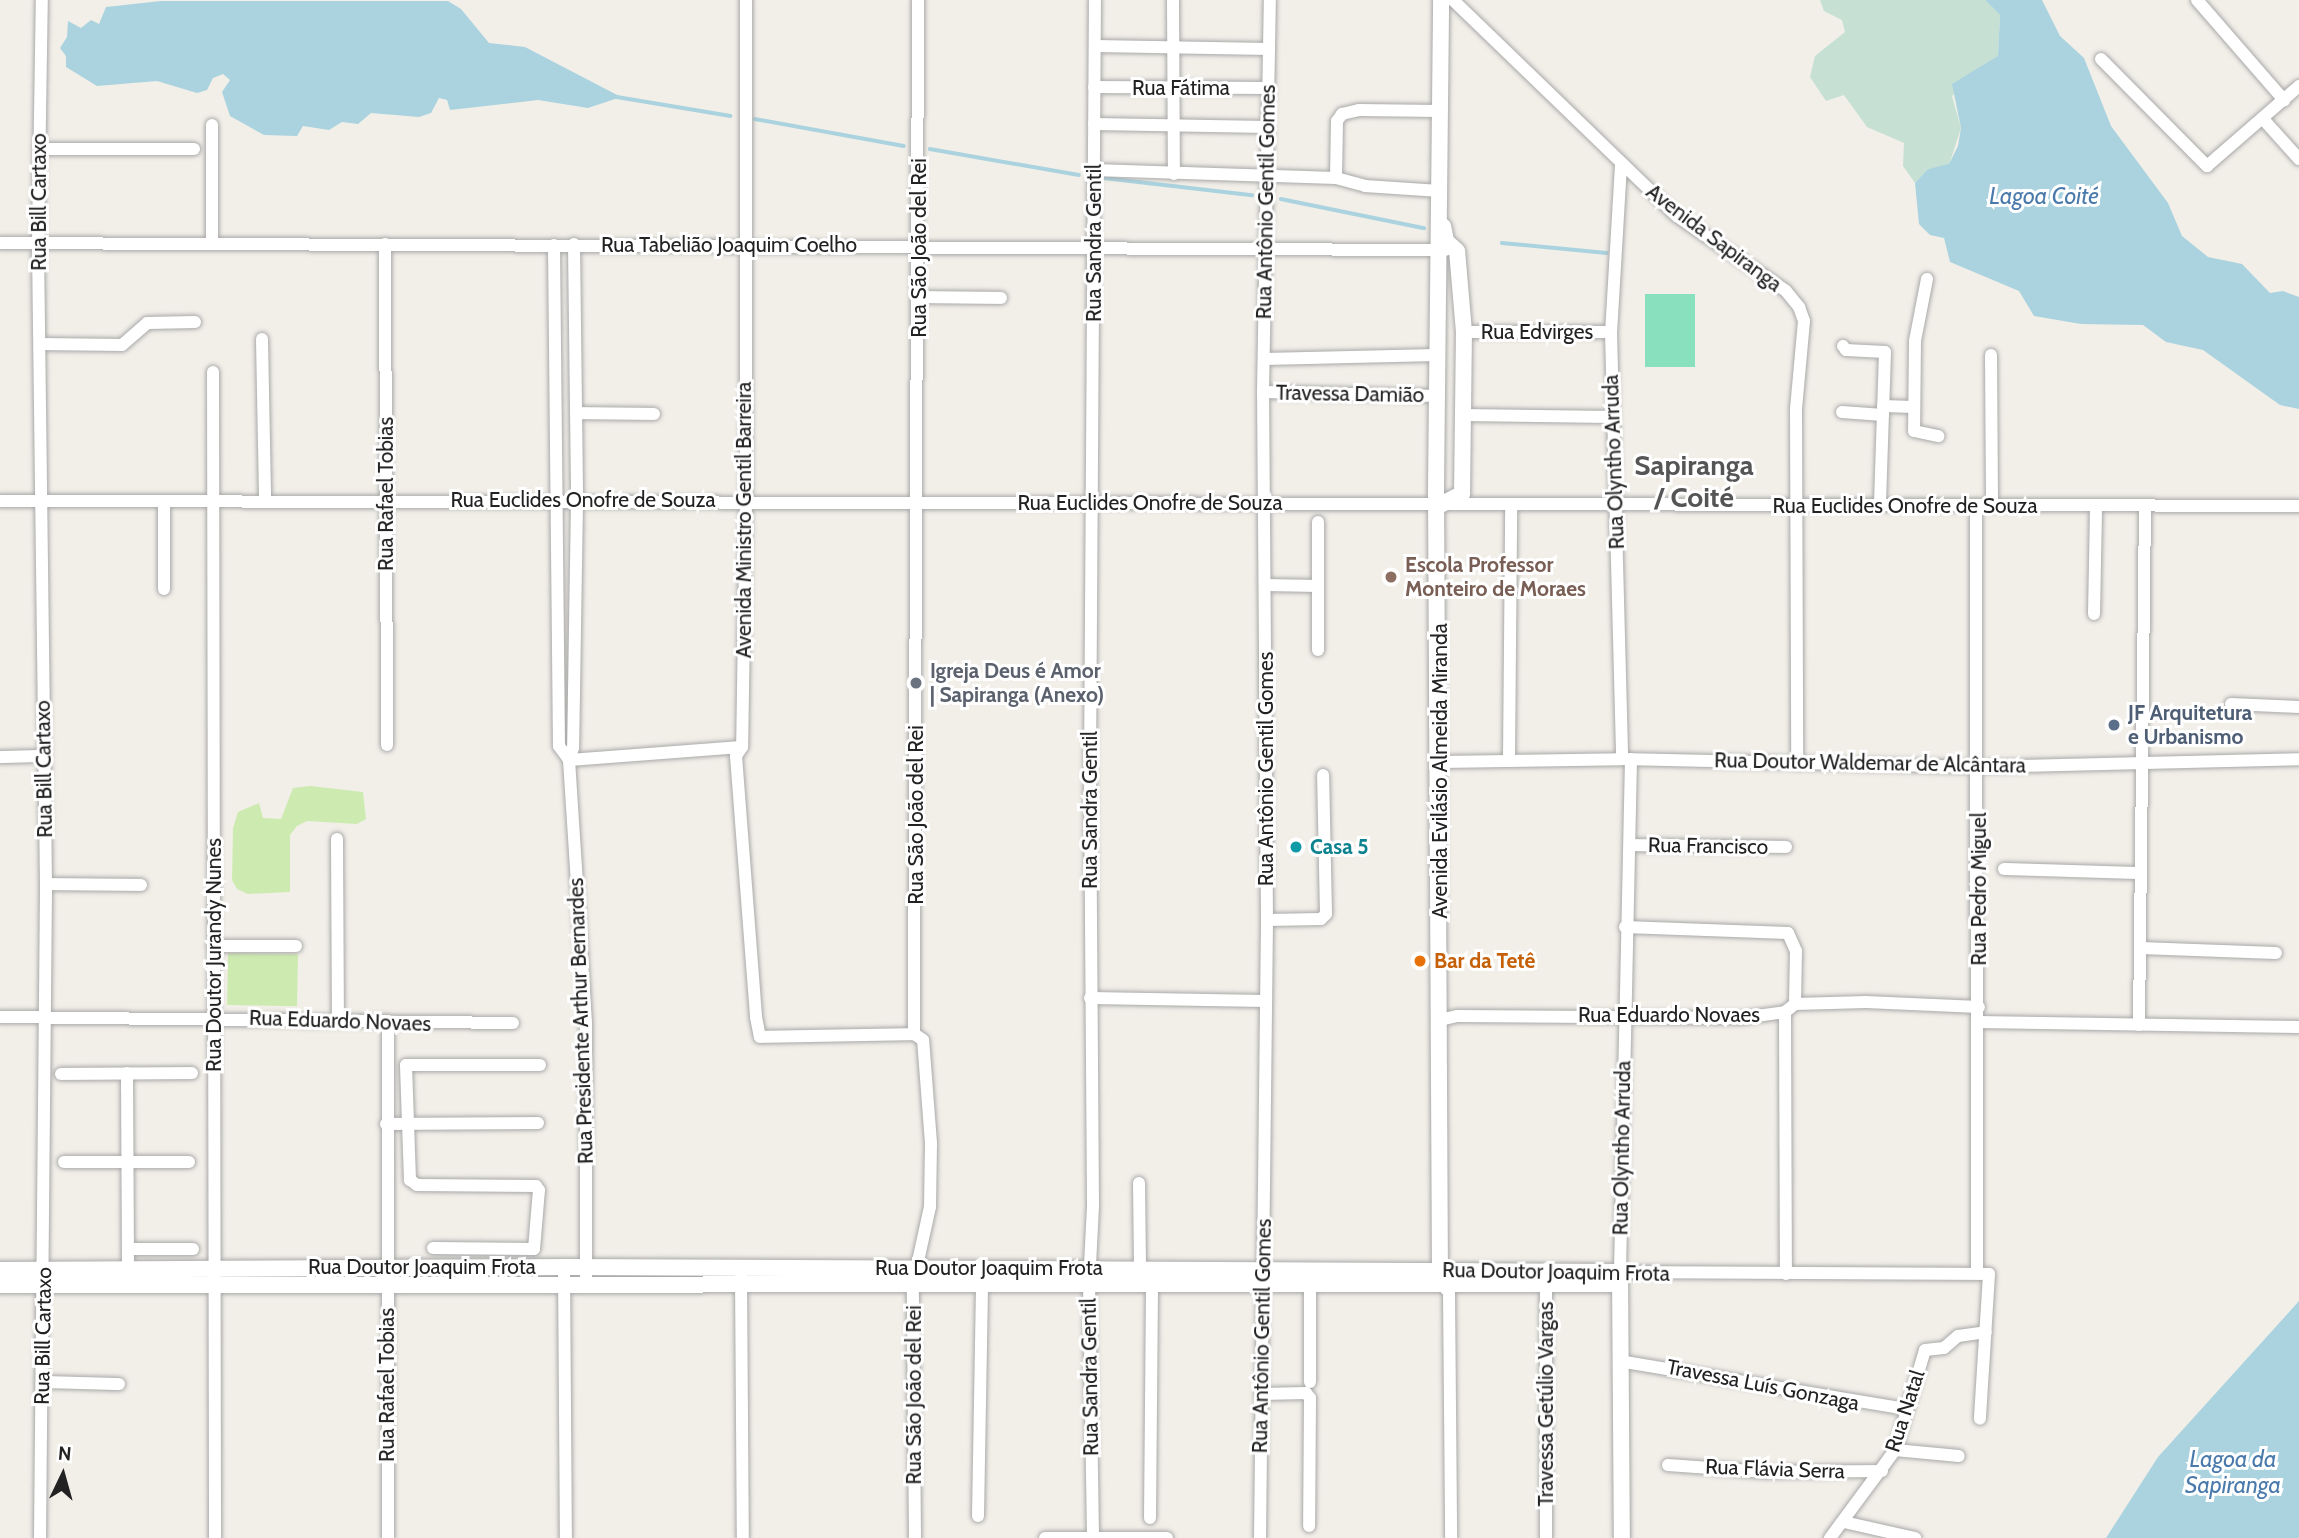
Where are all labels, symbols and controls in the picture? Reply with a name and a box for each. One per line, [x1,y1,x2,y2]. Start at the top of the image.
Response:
street label: Rua Fátima [1132,75,1230,101]
street label: Rua Antônio Gentil Gomes [1251,84,1281,320]
street label: Rua Bill Cartaxo [26,133,52,271]
street label: Rua São João del Rei [906,158,932,338]
street label: Rua Sandra Gentil [1081,164,1107,322]
street label: Avenida Sapiranga [1641,179,1787,297]
water label: Lagoa Coité [1989,182,2099,210]
street label: Rua Tabelião Joaquim Coelho [601,232,857,258]
street label: Rua Edvirges [1481,319,1593,345]
street label: Rua Olyntho Arruda [1598,374,1630,550]
street label: Travessa Damião [1276,380,1424,408]
street label: Avenida Ministro Gentil Barreira [731,382,757,658]
street label: Rua Rafael Tobias [373,417,399,571]
district label: Sapiranga / Coité [1634,448,1754,514]
street label: Rua Euclides Onofre de Souza [450,487,716,513]
street label: Rua Euclides Onofre de Souza [1017,490,1283,516]
street label: Rua Euclides Onofre de Souza [1772,493,2038,519]
place label: Escola Professor Monteiro de Moraes [1405,552,1586,602]
marker: Escola Professor Monteiro de Moraes [1383,569,1399,585]
street label: Avenida Evilásio Almeida Miranda [1427,623,1453,919]
street label: Rua Antônio Gentil Gomes [1253,652,1279,886]
place label: Igreja Deus é Amor | Sapiranga (Anexo) [930,658,1104,708]
marker: Igreja Deus é Amor | Sapiranga (Anexo) [908,675,924,691]
street label: Rua Bill Cartaxo [30,700,58,838]
place label: JF Arquitetura e Urbanismo [2128,700,2252,750]
marker: JF Arquitetura e Urbanismo [2106,717,2122,733]
street label: Rua São João del Rei [903,725,929,905]
street label: Rua Sandra Gentil [1077,731,1103,889]
street label: Rua Doutor Waldemar de Alcântara [1714,748,2026,778]
street label: Rua Pedro Miguel [1966,812,1992,966]
street label: Rua Francisco [1648,832,1768,860]
place label: Casa 5 [1310,834,1369,860]
street label: Rua Doutor Jurandy Nunes [201,838,227,1072]
marker: Casa 5 [1288,839,1304,855]
street label: Rua Presidente Arthur Bernardes [563,877,599,1165]
place label: Bar da Tetê [1434,948,1535,974]
marker: Bar da Tetê [1412,953,1428,969]
street label: Rua Eduardo Novaes [1578,1002,1760,1028]
street label: Rua Eduardo Novaes [249,1005,431,1037]
street label: Rua Olyntho Arruda [1608,1060,1636,1236]
street label: Rua Antônio Gentil Gomes [1247,1218,1277,1454]
street label: Rua Doutor Joaquim Frota [308,1254,536,1280]
street label: Rua Doutor Joaquim Frota [875,1255,1103,1281]
street label: Rua Doutor Joaquim Frota [1442,1257,1670,1287]
street label: Rua Bill Cartaxo [29,1267,57,1405]
street label: Rua Sandra Gentil [1076,1298,1104,1456]
street label: Travessa Getúlio Vargas [1533,1302,1559,1506]
street label: Rua São João del Rei [901,1305,927,1485]
street label: Rua Rafael Tobias [374,1308,400,1462]
street label: Travessa Luís Gonzaga [1665,1354,1861,1416]
street label: Rua Natal [1880,1367,1930,1455]
north arrow [28,1440,98,1510]
text: N [57,1442,73,1466]
water label: Lagoa da Sapiranga [2185,1445,2281,1499]
street label: Rua Flávia Serra [1705,1454,1845,1484]

